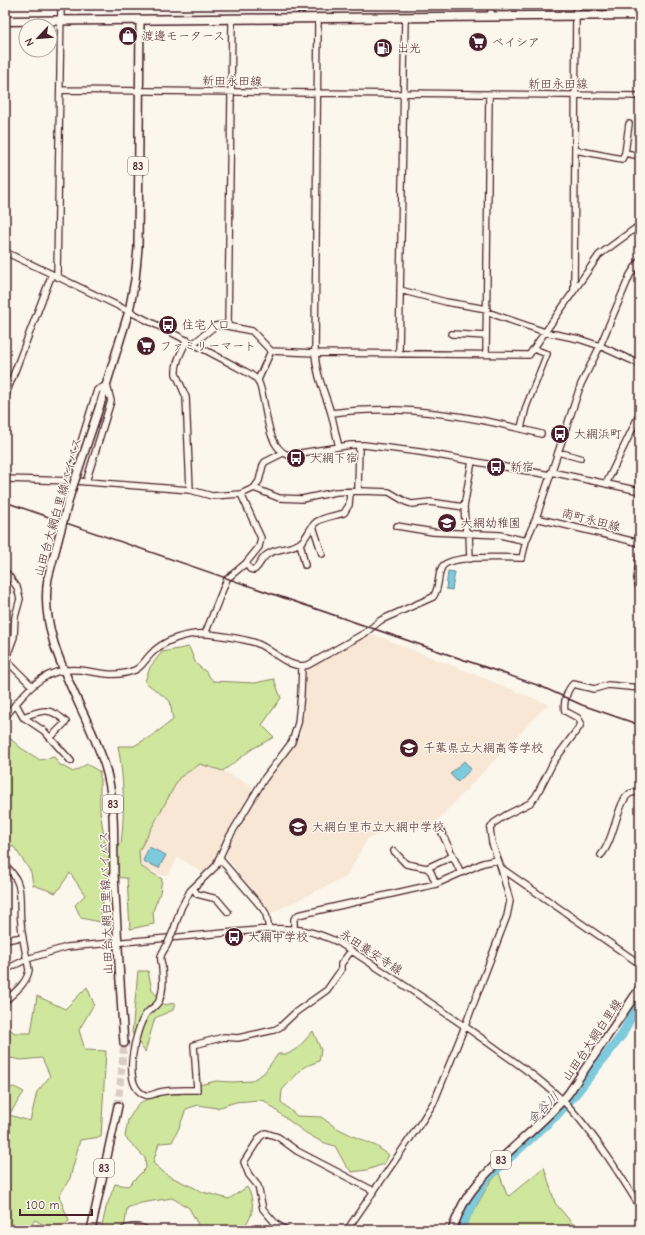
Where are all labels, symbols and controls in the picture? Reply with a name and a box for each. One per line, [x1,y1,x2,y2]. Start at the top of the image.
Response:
north arrow [18,18,58,58]
shop icon: 渡邊モータース [117,25,139,47]
place label: 渡邊モータース [142,29,225,43]
supermarket icon: ベイシア [467,31,489,53]
place label: ベイシア [492,35,540,49]
text: N [22,36,37,48]
fuel station icon: 出光 [372,37,394,59]
place label: 出光 [397,41,421,55]
street label: 新田永田線 [202,73,262,89]
street label: 新田永田線 [528,77,588,91]
road number: 83 [128,157,148,175]
bus stop icon: 住宅入口 [157,314,179,336]
place label: 住宅入口 [182,318,230,332]
supermarket icon: ファミリーマート [135,335,157,357]
place label: ファミリーマート [160,339,256,353]
bus stop icon: 大網浜町 [549,423,571,445]
place label: 大網浜町 [574,427,622,441]
street label: 山田台大網白里線バイパス [31,436,85,578]
bus stop icon: 大網下宿 [285,447,307,469]
place label: 大網下宿 [310,451,358,465]
bus stop icon: 新宿 [485,456,507,478]
place label: 新宿 [510,460,534,474]
street label: 南町永田線 [560,506,622,534]
school or university icon: 大網幼稚園 [436,512,458,534]
place label: 大網幼稚園 [461,516,521,530]
school or university icon: 千葉県立大網高等学校 [398,737,420,759]
place label: 千葉県立大網高等学校 [423,741,543,755]
road number: 83 [103,795,123,813]
school or university icon: 大網白里市立大網中学校 [287,816,309,838]
place label: 大網白里市立大網中学校 [312,820,444,834]
street label: 山田台大網白里線バイパス [96,831,116,975]
bus stop icon: 大網中学校 [223,926,245,948]
street label: 永田養安寺線 [337,927,405,977]
place label: 大網中学校 [248,930,308,944]
street label: 山田台大網白里線 [559,996,625,1084]
water label: 金谷川 [524,1089,562,1127]
road number: 83 [491,1151,511,1169]
road number: 83 [94,1159,114,1177]
scale bar [20,1191,92,1217]
text: 100 m [26,1198,59,1212]

